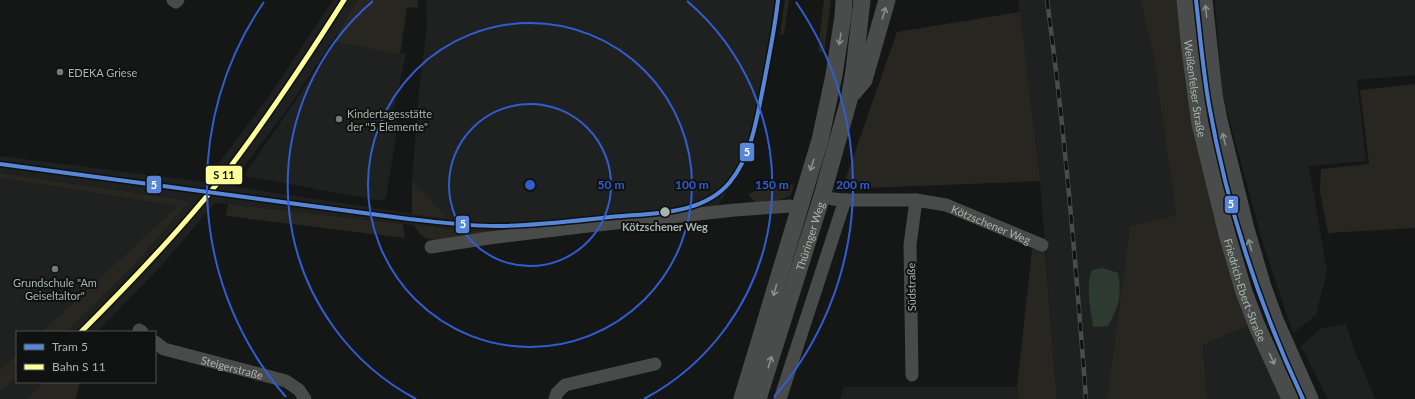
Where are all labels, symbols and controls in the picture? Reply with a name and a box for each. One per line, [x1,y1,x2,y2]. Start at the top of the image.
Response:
one-way arrow [1202,5,1209,18]
one-way arrow [880,6,888,19]
one-way arrow [836,32,844,45]
street label: Weißenfelser Straße [1183,39,1209,138]
place label: EDEKA Griese [68,66,137,79]
marker: EDEKA Griese [55,67,65,77]
place label: Kindertagesstätte der "5 Elemente" [347,107,432,133]
marker: Kindertagesstätte der "5 Elemente" [334,114,344,124]
one-way arrow [1219,133,1227,146]
line badge: 5 [739,142,755,162]
text: 5 [744,145,750,158]
one-way arrow [808,159,815,172]
line badge: S 11 [205,165,243,185]
text: S 11 [213,168,235,181]
line badge: 5 [146,175,162,194]
text: 50 m [598,177,624,192]
text: 100 m [675,177,709,192]
text: 150 m [755,177,789,192]
text: 200 m [836,177,870,192]
text: 5 [151,178,157,191]
centre of rings [523,178,537,192]
line badge: 5 [1224,195,1239,214]
text: 5 [1228,197,1234,210]
street label: Thüringer Weg [792,200,826,272]
street label: Kötzschener Weg [950,202,1033,246]
marker: Kötzschener Weg [658,205,672,219]
line badge: 5 [455,215,470,234]
text: 5 [460,217,466,230]
place label: Kötzschener Weg [622,220,708,233]
street label: Friedrich-Ebert-Straße [1222,237,1270,343]
one-way arrow [1246,239,1254,252]
street label: Südstraße [904,262,918,311]
marker: Grundschule "Am Geiseltaltor" [50,264,60,274]
place label: Grundschule "Am Geiseltaltor" [13,276,97,302]
one-way arrow [771,283,778,296]
legend [16,331,156,383]
text: Tram 5 [52,339,88,354]
street label: Steigerstraße [200,353,265,381]
one-way arrow [1269,353,1276,365]
one-way arrow [767,355,774,368]
text: Bahn S 11 [52,359,106,374]

